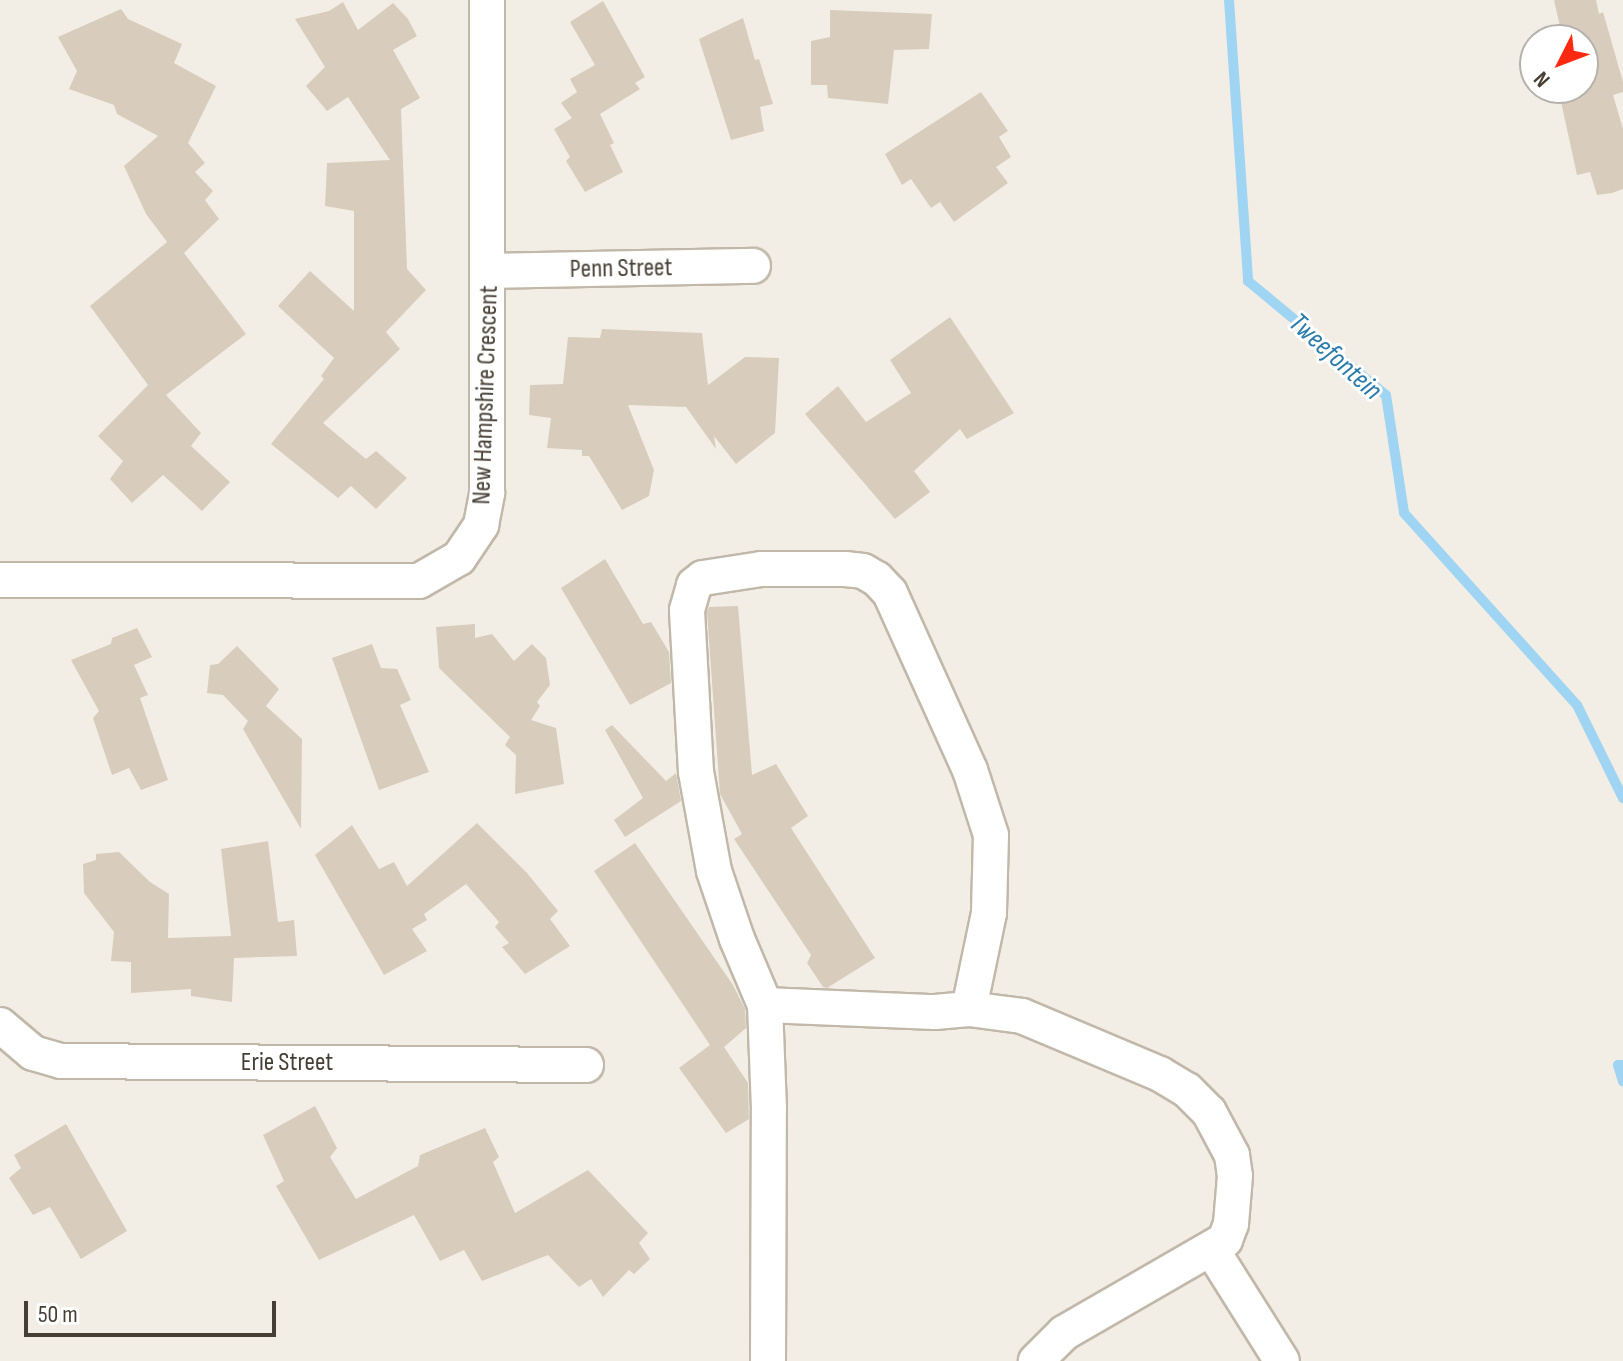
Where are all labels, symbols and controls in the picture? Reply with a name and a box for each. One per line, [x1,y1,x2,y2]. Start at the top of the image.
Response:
north arrow [1519,24,1599,104]
text: N [1528,66,1556,92]
street label: Penn Street [569,253,673,285]
street label: New Hampshire Crescent [467,285,505,505]
water label: Tweefontein [1281,306,1389,408]
street label: Erie Street [241,1047,333,1079]
scale bar [28,1285,280,1335]
text: 50 m [38,1300,78,1329]

